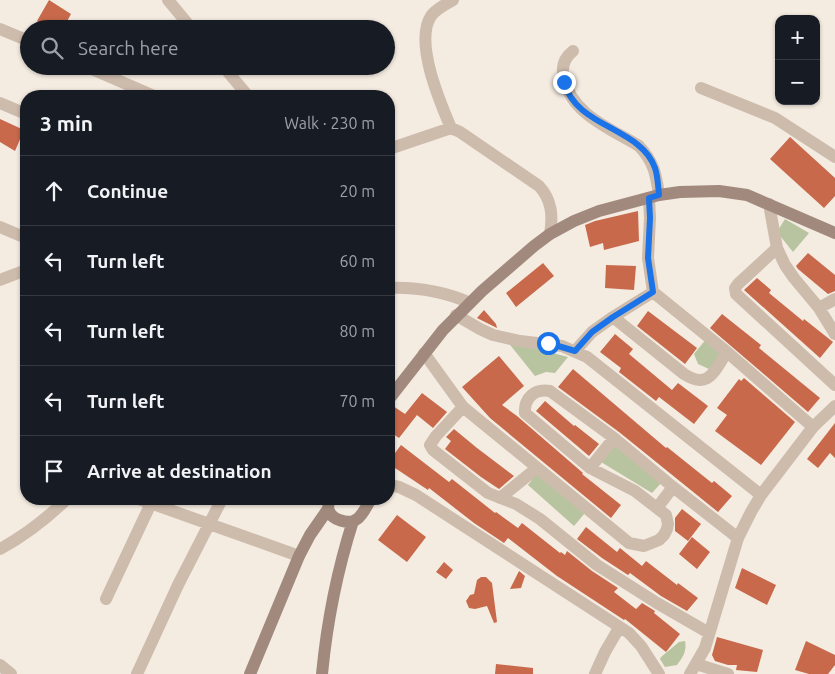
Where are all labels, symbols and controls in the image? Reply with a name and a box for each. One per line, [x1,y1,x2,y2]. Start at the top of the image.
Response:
map controls [775,15,820,105]
button: + [775,15,820,60]
search box [20,20,395,75]
icon: search [38,34,66,62]
text: Search here [78,37,178,59]
button: − [775,60,820,105]
route end [553,71,576,94]
text: 3 min [40,111,93,135]
text: Walk · 230 m [284,114,375,132]
icon: ahead [40,177,68,205]
text: Continue [87,180,168,202]
text: 20 m [339,182,375,200]
icon: left [40,247,68,275]
text: Turn left [87,250,165,272]
text: 60 m [339,252,375,270]
icon: left [40,317,68,345]
text: Turn left [87,320,165,342]
text: 80 m [339,322,375,340]
route start [537,332,560,355]
icon: left [40,387,68,415]
text: Turn left [87,390,165,412]
text: 70 m [339,392,375,410]
icon: arrive [40,457,68,485]
text: Arrive at destination [87,460,272,482]

